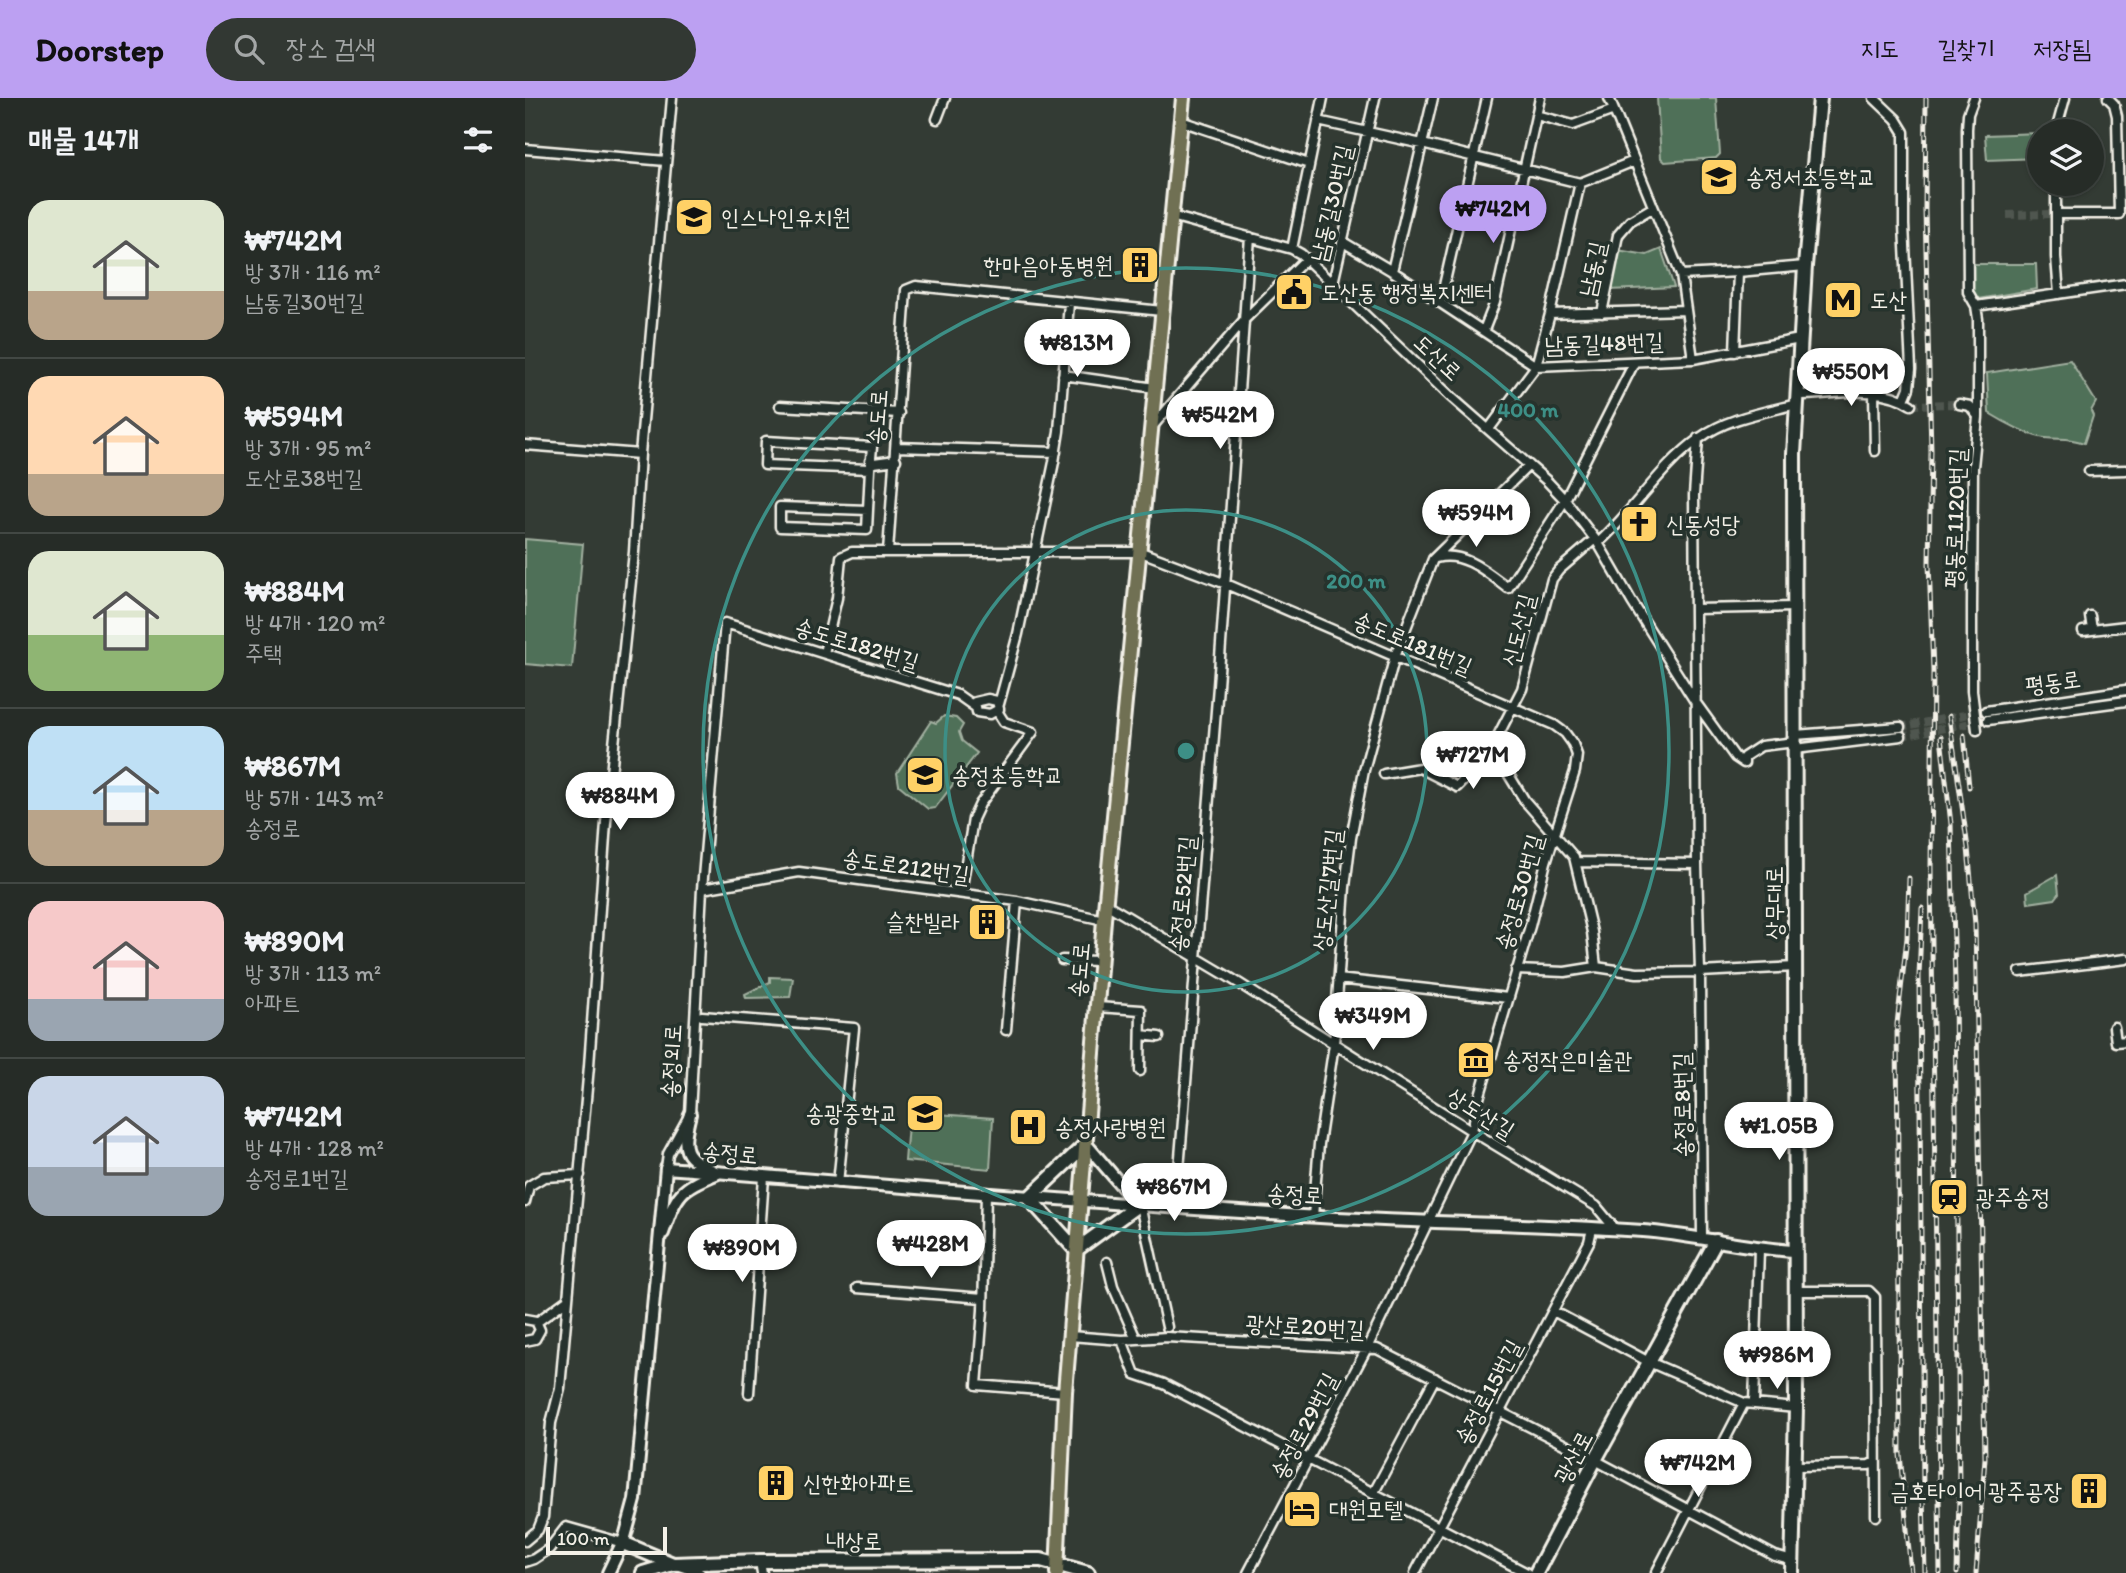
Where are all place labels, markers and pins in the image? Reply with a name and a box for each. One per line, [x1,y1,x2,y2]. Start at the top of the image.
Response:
school or university icon: 송정서초등학교 [1698,156,1740,198]
place label: 송정서초등학교 [1746,163,1876,191]
pin: ₩742M [1444,186,1542,245]
school or university icon: 인스나인유치원 [673,196,715,238]
place label: 인스나인유치원 [721,203,851,231]
building icon: 한마음아동병원 [1119,244,1161,286]
place label: 한마음아동병원 [983,251,1113,279]
public building icon: 도산동 행정복지센터 [1273,271,1315,313]
place label: 도산동 행정복지센터 [1321,278,1493,306]
metro station icon: 도산 [1822,279,1864,321]
place label: 도산 [1870,286,1908,314]
pin: ₩813M [1028,320,1126,379]
pin: ₩550M [1802,348,1900,408]
pin: ₩542M [1171,392,1269,451]
pin: ₩594M [1427,490,1525,549]
church icon: 신동성당 [1618,503,1660,545]
place label: 신동성당 [1666,510,1741,538]
pin: ₩727M [1424,732,1522,791]
centre of rings [1174,739,1198,763]
school or university icon: 송정초등학교 [904,754,946,796]
place label: 송정초등학교 [952,761,1063,789]
pin: ₩884M [571,772,669,832]
building icon: 슬찬빌라 [966,901,1008,943]
place label: 슬찬빌라 [886,908,960,936]
pin: ₩349M [1324,992,1422,1052]
museum icon: 송정작은미술관 [1455,1039,1497,1081]
place label: 송정작은미술관 [1503,1046,1633,1074]
school or university icon: 송광중학교 [904,1092,946,1134]
place label: 송광중학교 [805,1099,898,1127]
pin: ₩1.05B [1722,1102,1836,1162]
hospital icon: 송정사랑병원 [1007,1106,1049,1148]
place label: 송정사랑병원 [1055,1113,1166,1141]
pin: ₩867M [1125,1164,1223,1223]
station icon: 광주송정 [1928,1176,1970,1218]
place label: 광주송정 [1976,1183,2050,1211]
pin: ₩428M [882,1220,980,1280]
pin: ₩890M [693,1224,791,1284]
pin: ₩986M [1728,1332,1826,1391]
pin: ₩742M [1649,1440,1747,1499]
building icon: 신한화아파트 [755,1462,797,1504]
place label: 신한화아파트 [803,1469,914,1497]
building icon: 금호타이어 광주공장 [2068,1470,2110,1512]
place label: 금호타이어 광주공장 [1890,1477,2062,1505]
hotel icon: 대원모텔 [1281,1488,1323,1530]
place label: 대원모텔 [1329,1495,1403,1523]

